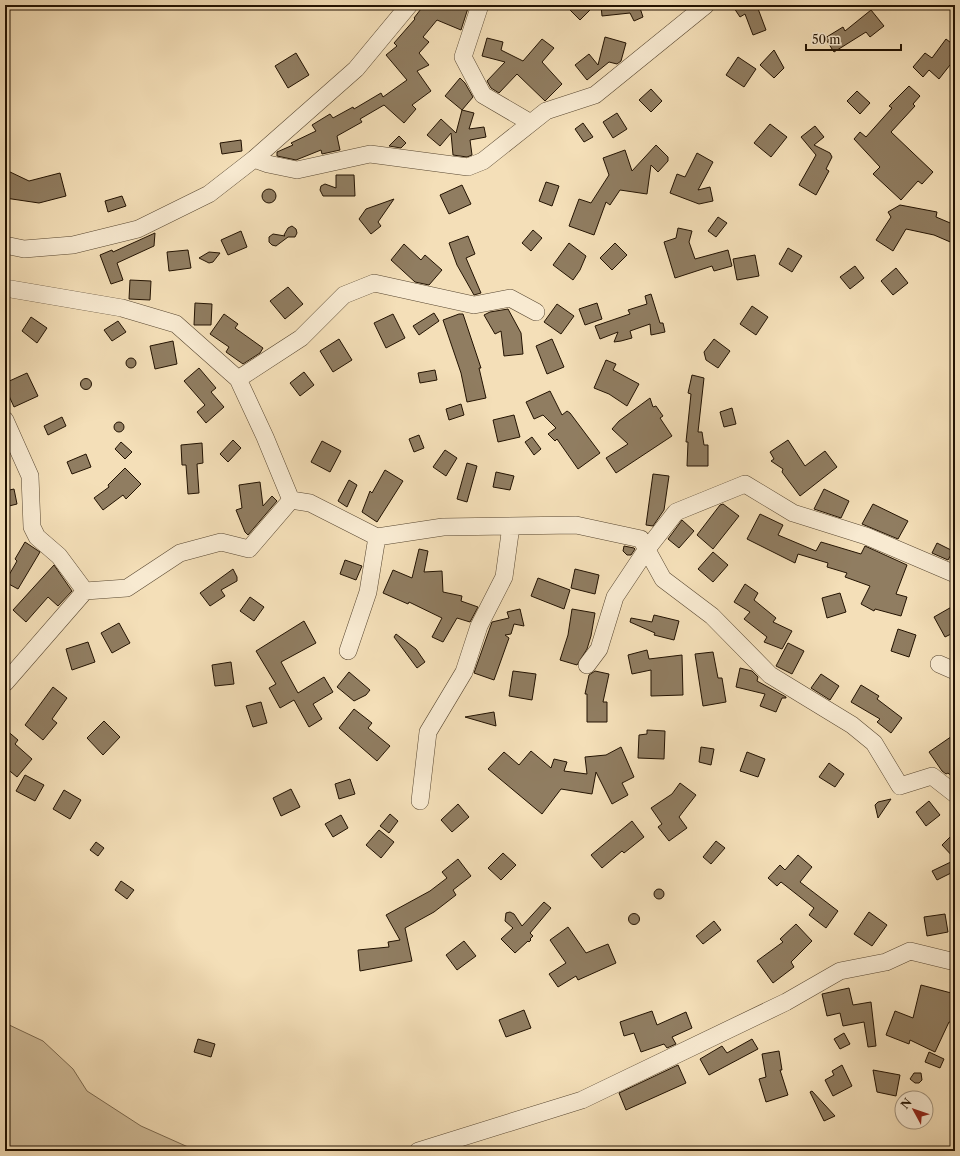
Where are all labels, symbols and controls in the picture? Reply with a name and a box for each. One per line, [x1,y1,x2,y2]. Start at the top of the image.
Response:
scale bar [806,26,901,52]
text: 50 m [812,32,841,47]
north arrow [894,1090,934,1130]
text: N [898,1095,915,1112]

